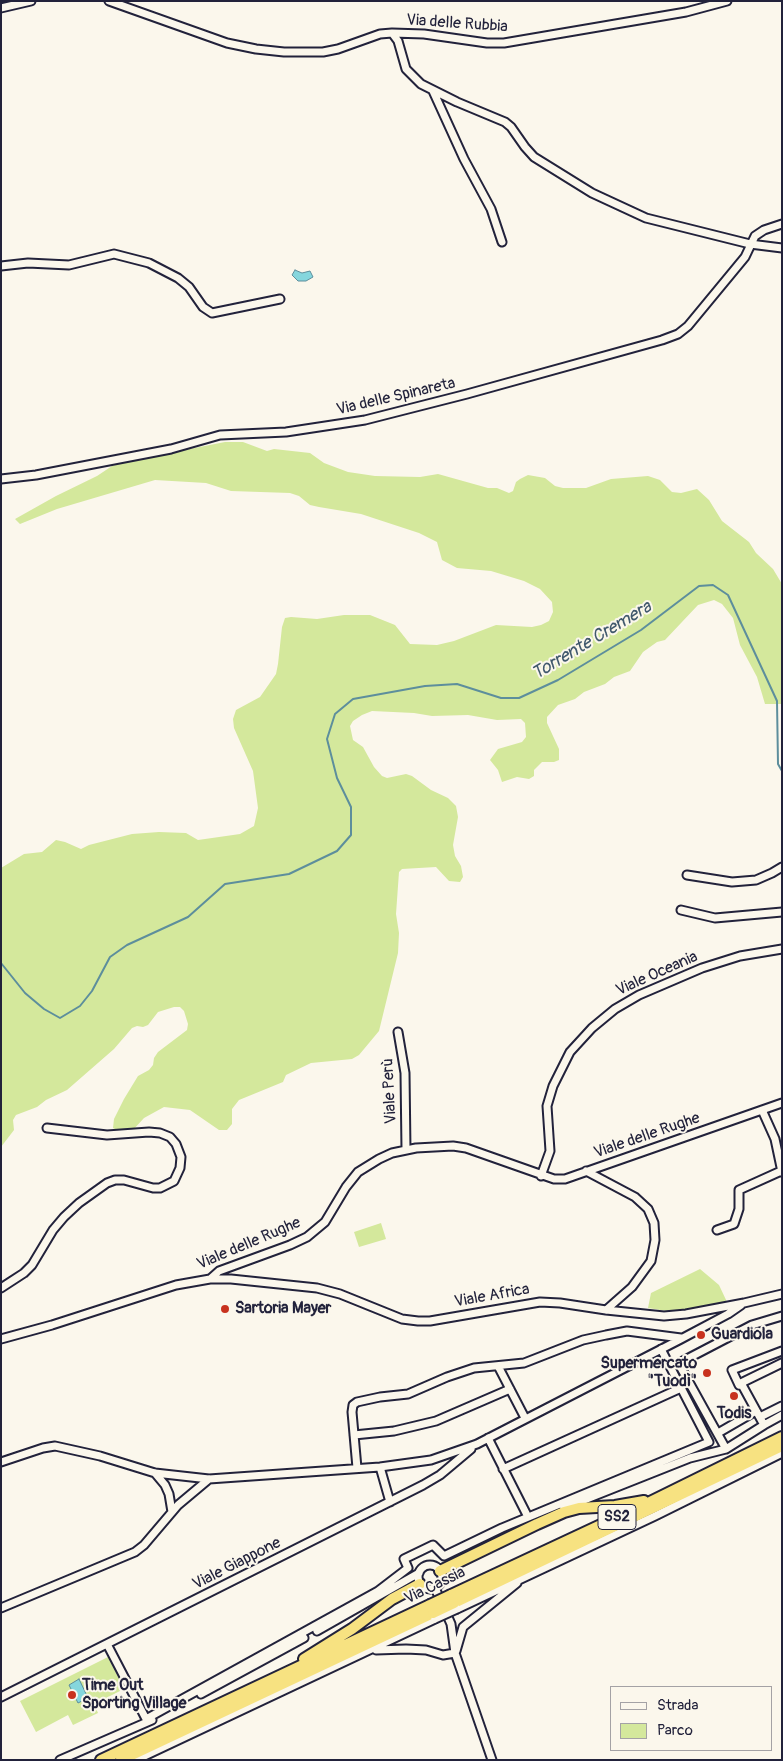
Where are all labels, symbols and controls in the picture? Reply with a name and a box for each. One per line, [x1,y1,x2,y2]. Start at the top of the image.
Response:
street label: Via delle Rubbia [406,11,508,37]
street label: Via delle Spinareta [335,374,457,420]
water label: Torrente Cremera [528,597,656,685]
street label: Viale Oceania [613,947,701,1001]
street label: Viale Perù [379,1058,401,1124]
street label: Viale delle Rughe [591,1109,703,1163]
street label: Viale delle Rughe [194,1214,304,1274]
street label: Viale Africa [453,1280,531,1312]
place label: Sartoria Mayer [235,1299,331,1319]
marker: Sartoria Mayer [219,1303,231,1315]
place label: Guardiola [711,1325,773,1345]
marker: Guardiola [695,1329,707,1341]
place label: Supermercato "Tuodì" [601,1354,697,1392]
marker: Supermercato "Tuodì" [701,1367,713,1379]
marker: Todis [728,1390,740,1402]
place label: Todis [717,1404,751,1424]
road number: SS2 [598,1504,636,1530]
street label: Viale Giappone [190,1534,284,1594]
street label: Via Cassia [401,1563,469,1609]
place label: Time Out Sporting Village [82,1676,186,1714]
legend [610,1686,773,1751]
marker: Time Out Sporting Village [66,1689,78,1701]
text: Strada [657,1696,698,1715]
text: Parco [657,1721,693,1740]

